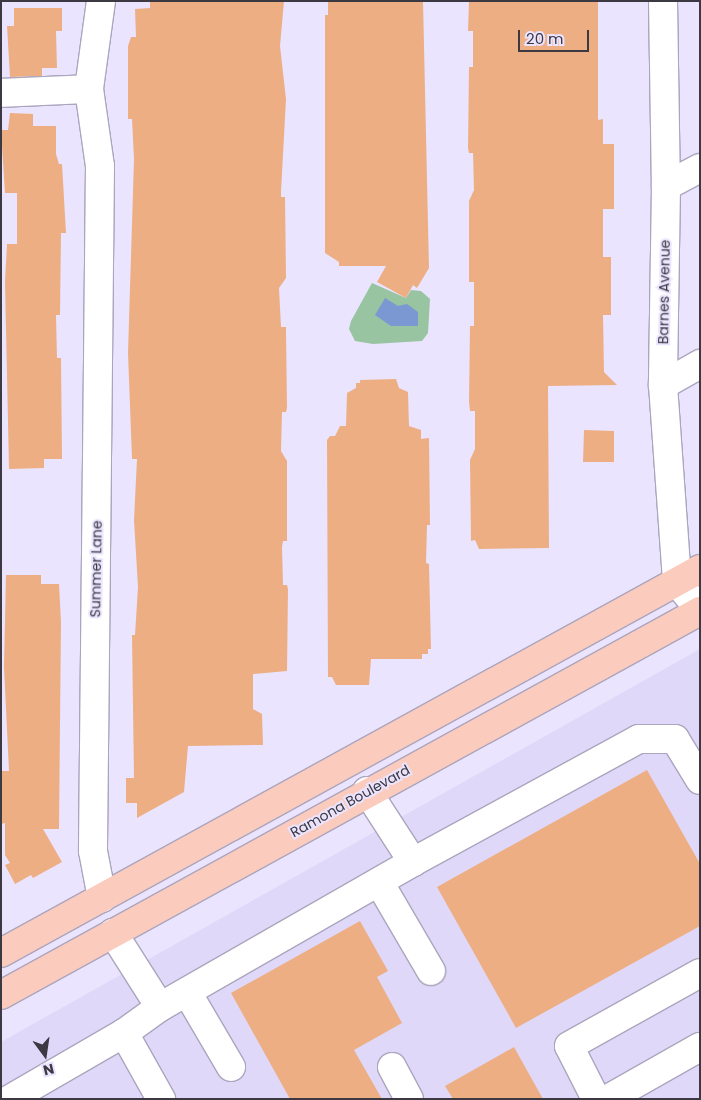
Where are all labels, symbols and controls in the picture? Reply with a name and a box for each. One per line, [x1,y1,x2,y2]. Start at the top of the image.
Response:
scale bar [521,20,592,52]
text: 20 m [526,28,564,49]
street label: Barnes Avenue [655,240,673,344]
street label: Summer Lane [87,520,105,618]
street label: Ramona Boulevard [287,761,413,841]
north arrow [20,1030,70,1080]
text: N [41,1059,56,1081]

